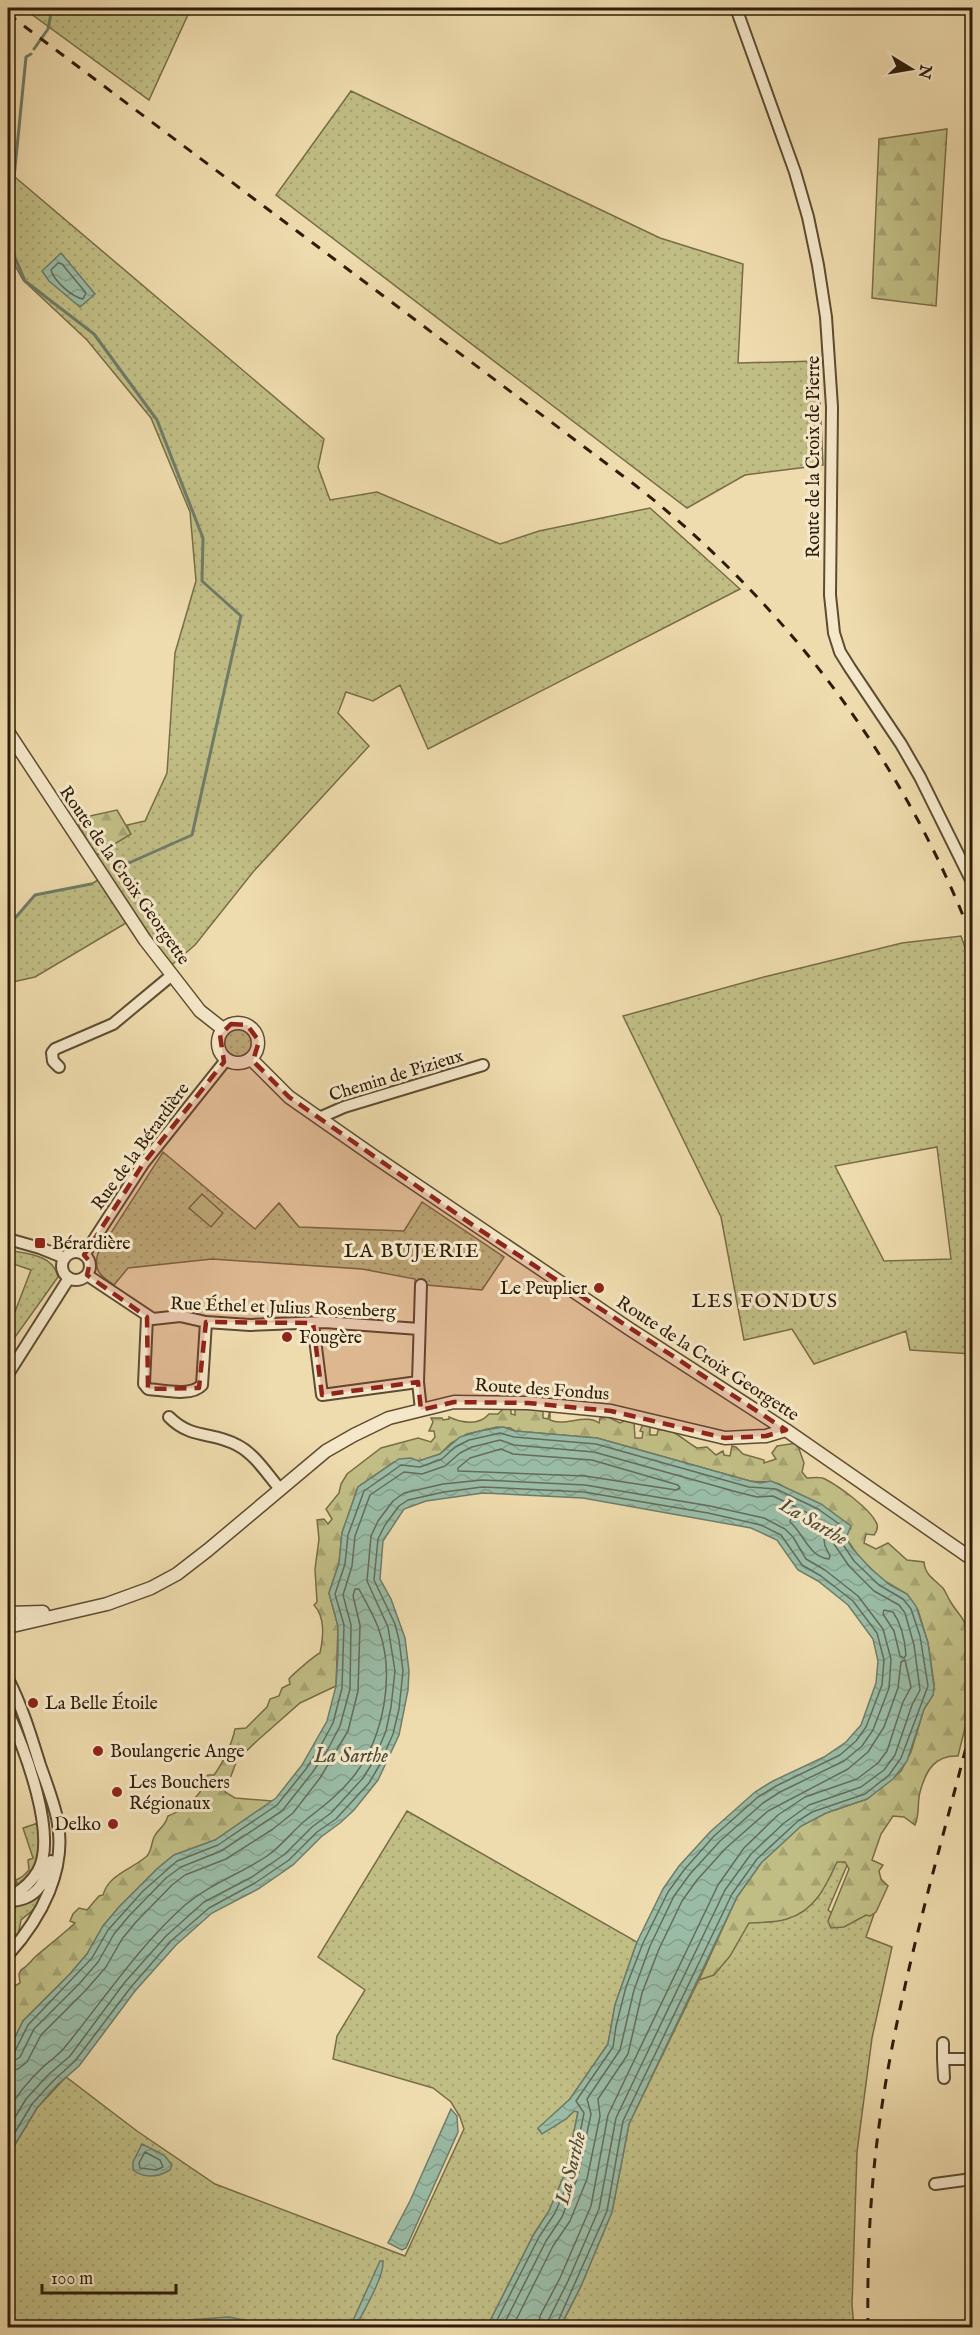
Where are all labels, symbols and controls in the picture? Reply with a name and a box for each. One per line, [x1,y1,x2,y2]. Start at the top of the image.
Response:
north arrow [881,39,941,99]
text: N [913,62,935,80]
street label: Route de la Croix de Pierre [803,356,826,558]
street label: Route de la Croix Georgette [53,782,194,970]
street label: Chemin de Pizieux [326,1045,467,1108]
street label: Rue de la Bérardière [87,1079,195,1215]
place label: Bérardière [52,1233,131,1256]
marker: Bérardière [33,1236,47,1250]
district label: LA BUJERIE [344,1239,480,1264]
place label: Le Peuplier [500,1278,587,1301]
marker: Le Peuplier [592,1281,606,1295]
district label: LES FONDUS [692,1289,838,1314]
street label: Rue Éthel et Julius Rosenberg [170,1291,397,1324]
street label: Route de la Croix Georgette [611,1292,803,1427]
place label: Fougère [299,1327,362,1350]
marker: Fougère [280,1330,294,1344]
street label: Route des Fondus [474,1374,610,1407]
water label: La Sarthe [774,1493,852,1552]
place label: La Belle Étoile [45,1691,158,1716]
marker: La Belle Étoile [26,1696,40,1710]
place label: Boulangerie Ange [110,1741,245,1764]
marker: Boulangerie Ange [91,1744,105,1758]
water label: La Sarthe [313,1744,388,1769]
place label: Les Bouchers Régionaux [129,1772,230,1816]
marker: Les Bouchers Régionaux [110,1785,124,1799]
place label: Delko [54,1814,101,1837]
marker: Delko [106,1817,120,1831]
water label: La Sarthe [550,2129,593,2208]
scale bar [42,2257,176,2295]
text: 100 m [51,2268,93,2291]

